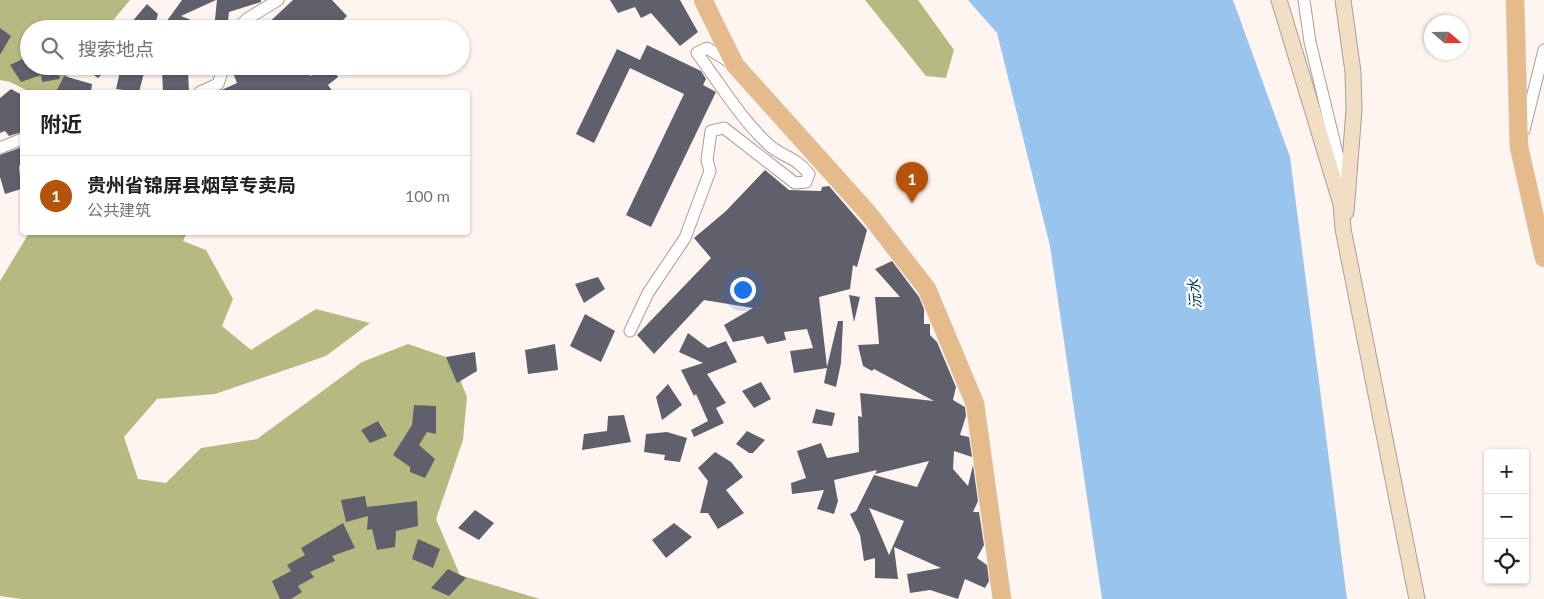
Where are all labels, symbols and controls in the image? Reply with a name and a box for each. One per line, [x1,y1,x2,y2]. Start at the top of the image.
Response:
north arrow [1424,15,1469,60]
search box [20,20,470,75]
icon: search [38,34,66,62]
text: 搜索地点 [78,37,154,60]
text: 附近 [40,111,82,136]
pin: 1 [896,162,928,203]
text: 贵州省锦屏县烟草专卖局 [87,173,296,196]
text: 1 [51,186,61,205]
text: 100 m [405,186,450,205]
text: 公共建筑 [87,200,151,219]
your location [730,277,756,303]
water label: 沅水 [1184,277,1204,310]
map controls [1484,449,1529,584]
button: + [1484,449,1529,494]
button: − [1484,494,1529,539]
button: locate [1484,539,1529,584]

